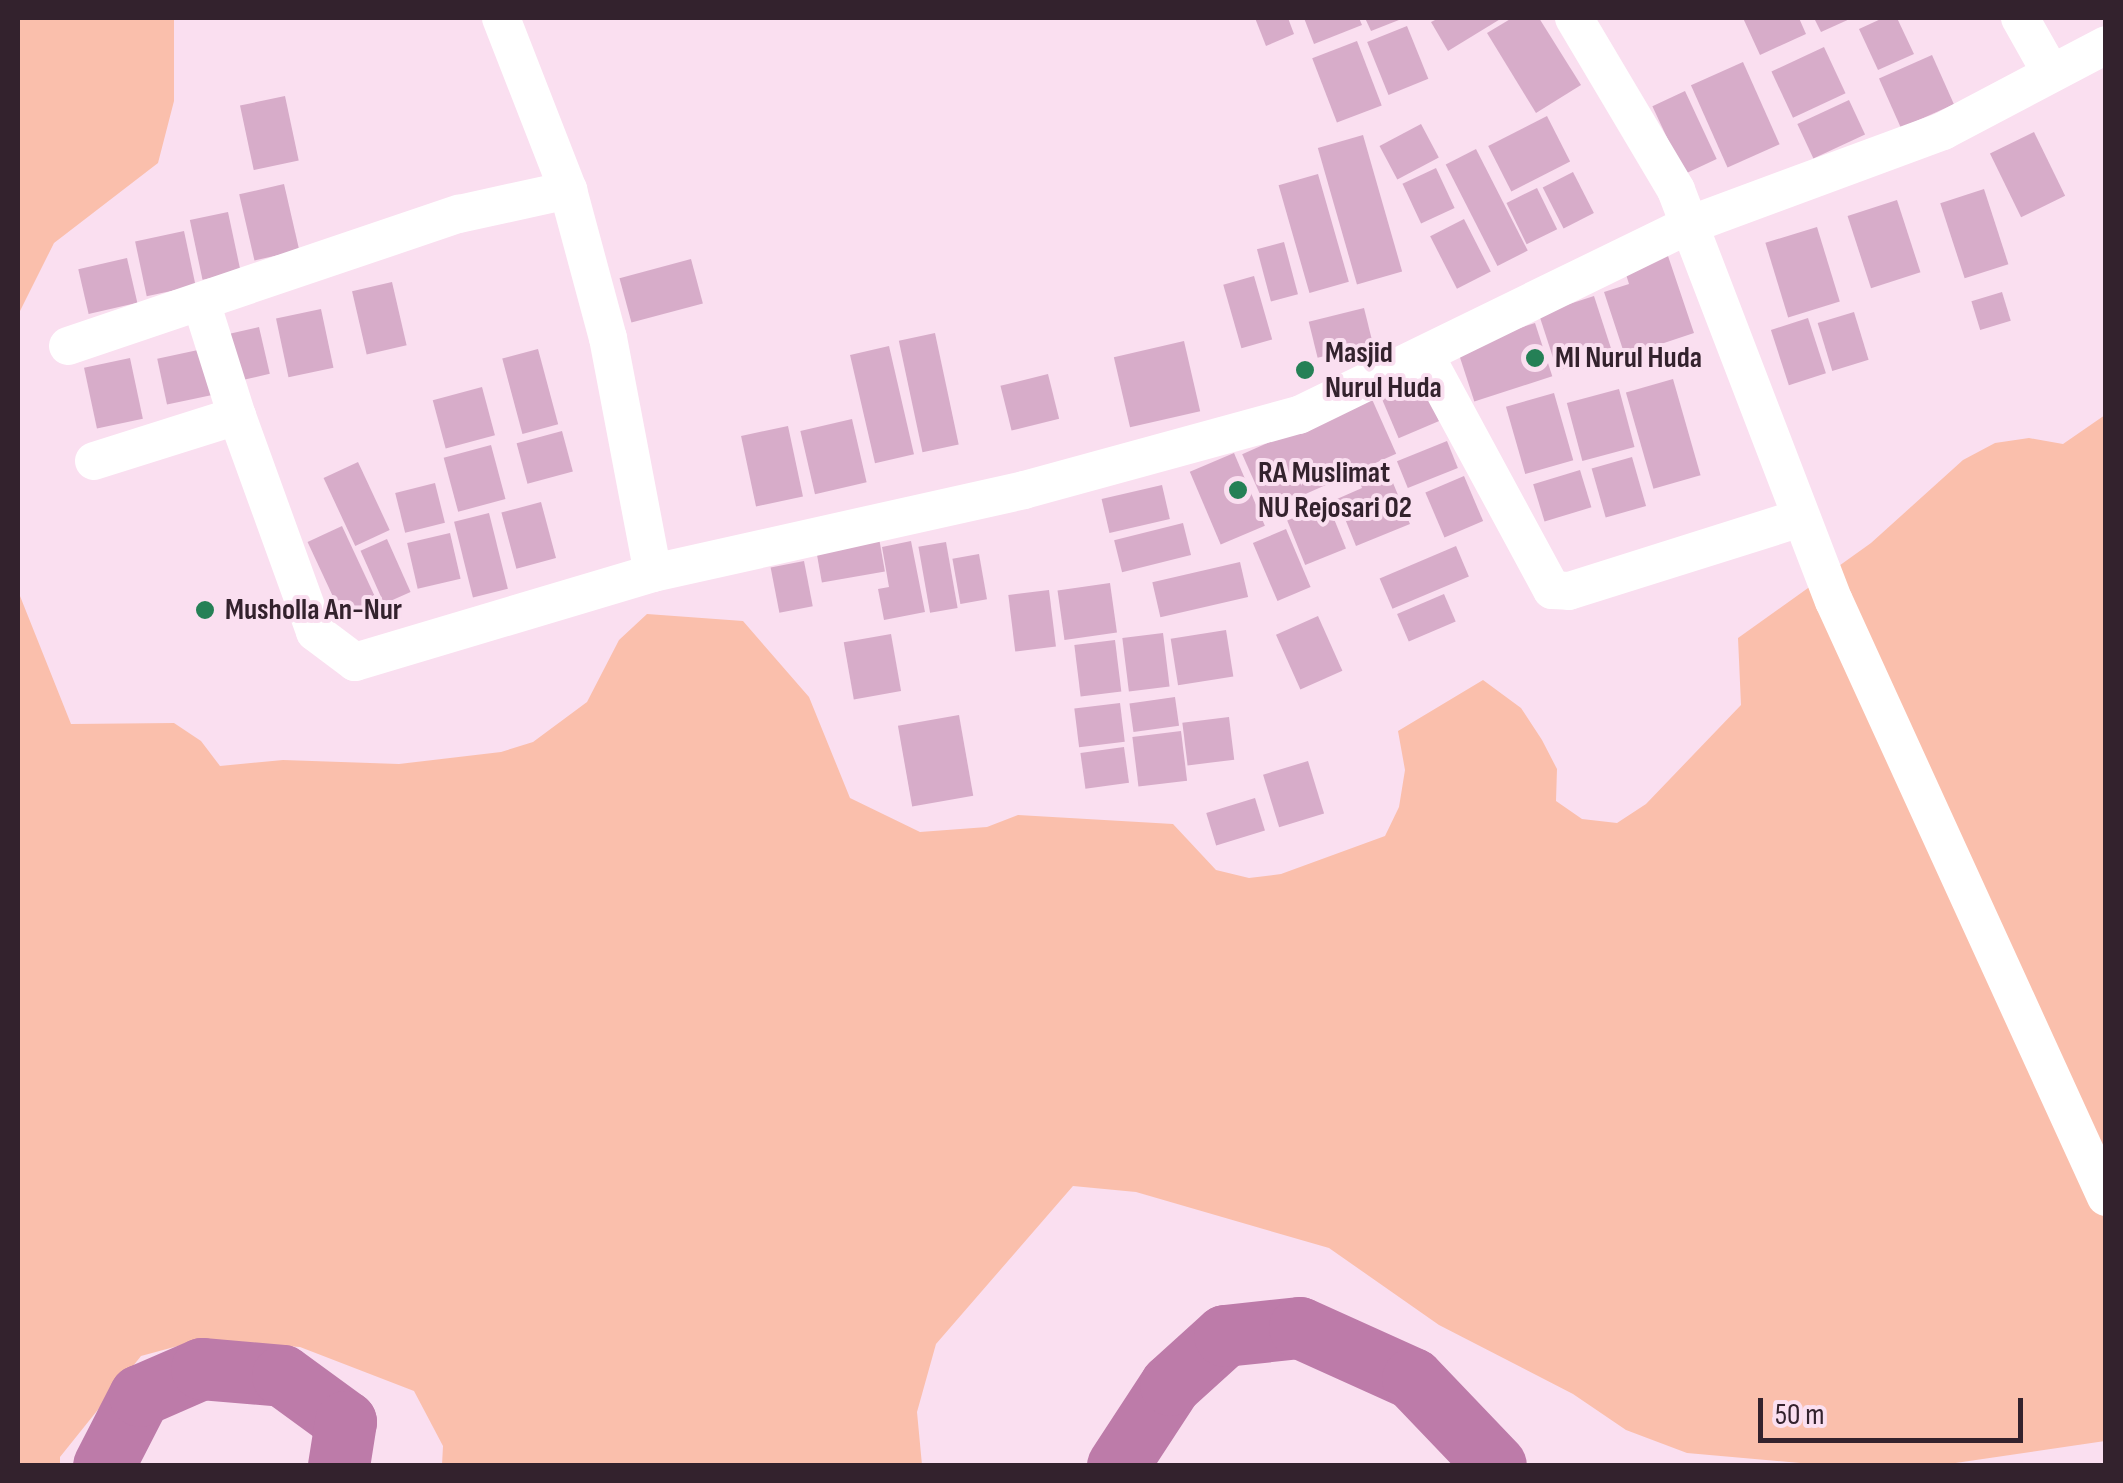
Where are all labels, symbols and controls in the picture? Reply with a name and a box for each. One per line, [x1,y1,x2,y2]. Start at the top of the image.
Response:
place label: Masjid Nurul Huda [1325,335,1442,406]
place label: MI Nurul Huda [1555,340,1702,376]
marker: MI Nurul Huda [1524,347,1546,369]
marker: Masjid Nurul Huda [1294,359,1316,381]
place label: RA Muslimat NU Rejosari 02 [1258,455,1412,526]
marker: RA Muslimat NU Rejosari 02 [1227,479,1249,501]
place label: Musholla An-Nur [225,592,402,628]
marker: Musholla An-Nur [194,599,216,621]
scale bar [1763,1378,2028,1440]
text: 50 m [1775,1397,1824,1433]

